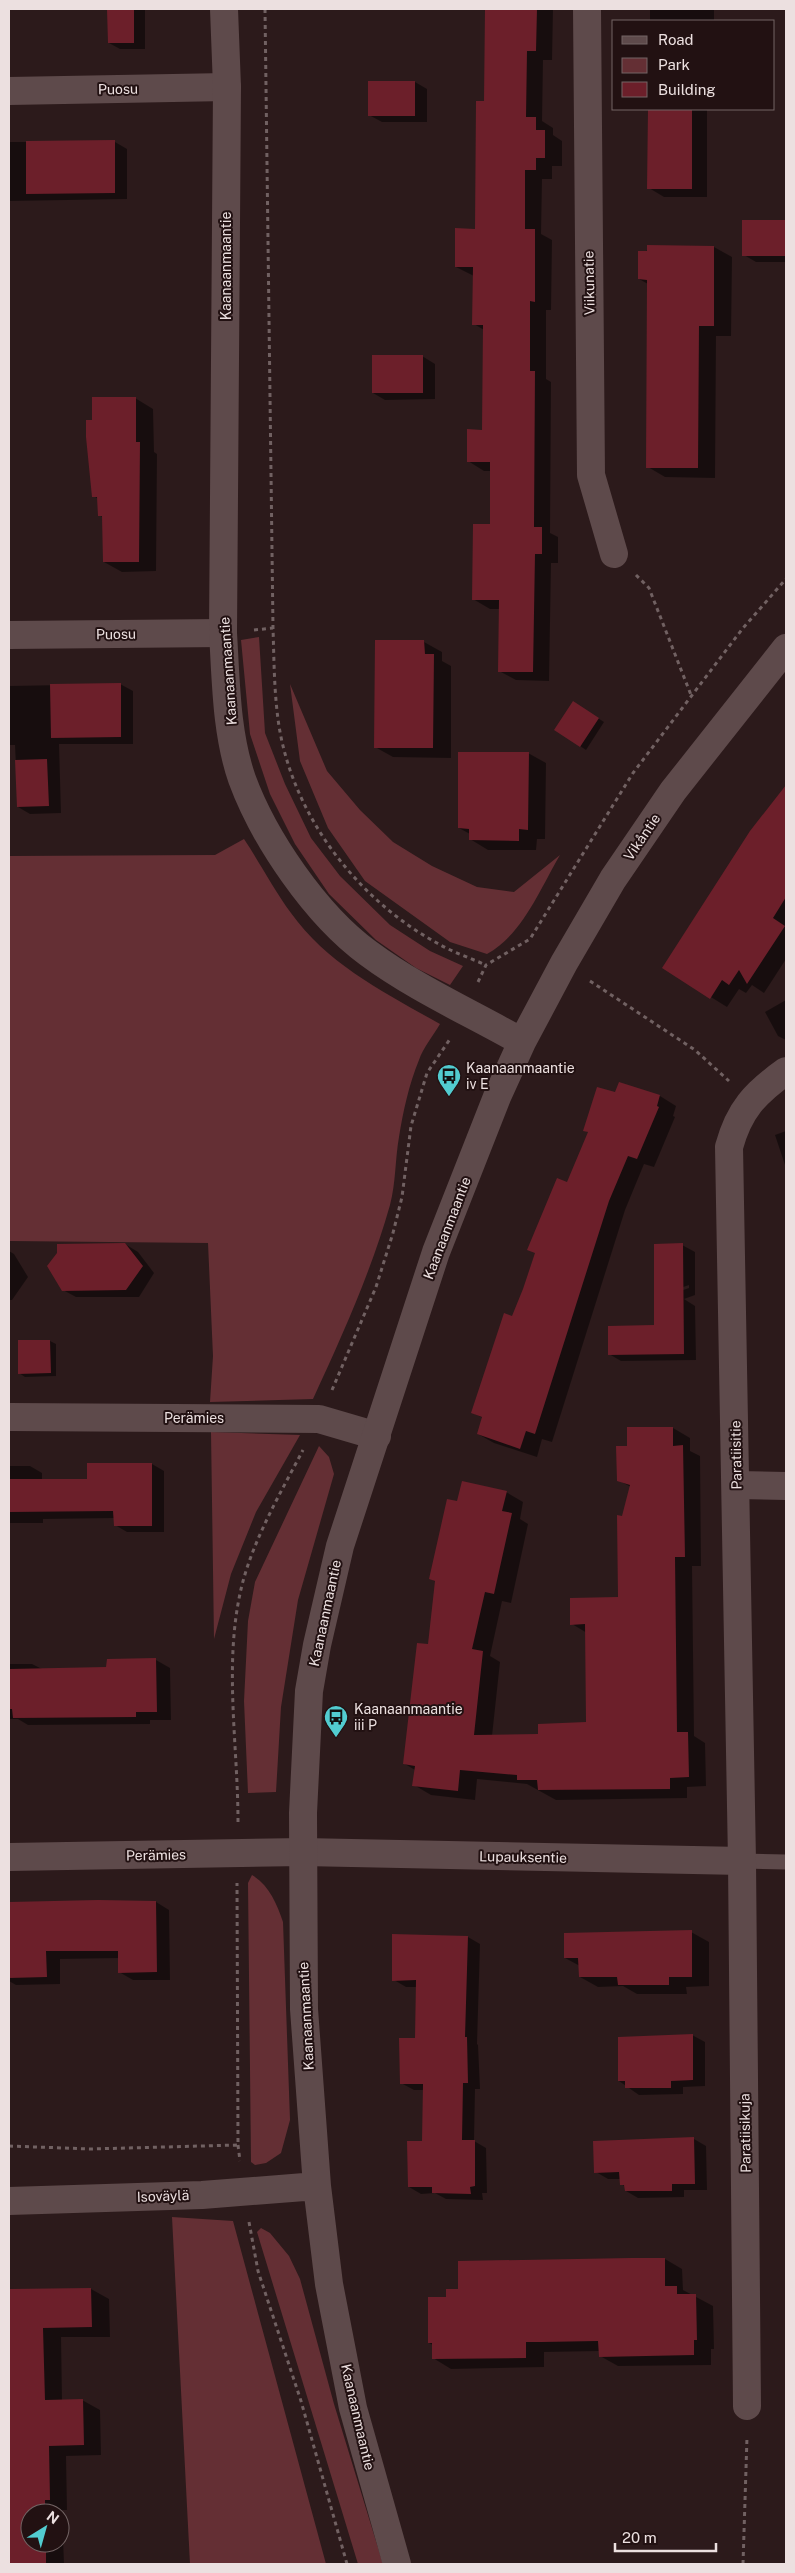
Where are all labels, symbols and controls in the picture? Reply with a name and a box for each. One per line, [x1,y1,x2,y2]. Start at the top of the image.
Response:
legend [612,20,775,110]
text: Road [658,31,694,48]
text: Park [658,56,690,73]
street label: Puosu [98,81,138,97]
text: Building [658,81,716,98]
street label: Kaanaanmaantie [218,212,234,320]
street label: Viikunatie [580,250,598,316]
street label: Kaanaanmaantie [216,616,240,726]
street label: Puosu [96,626,136,642]
street label: Vikåntie [621,811,663,863]
place label: Kaanaanmaantie iv E [466,1060,575,1092]
bus stop icon: Kaanaanmaantie iv E [436,1063,462,1097]
street label: Kaanaanmaantie [420,1174,474,1282]
street label: Perämies [164,1410,224,1426]
street label: Paratiisitie [727,1420,745,1490]
street label: Kaanaanmaantie [306,1558,344,1668]
place label: Kaanaanmaantie iii P [354,1701,463,1733]
bus stop icon: Kaanaanmaantie iii P [323,1704,349,1738]
street label: Perämies [126,1846,186,1864]
street label: Lupauksentie [479,1848,567,1866]
street label: Kaanaanmaantie [295,1961,317,2071]
street label: Paratiisikuja [736,2093,754,2173]
street label: Isoväylä [136,2187,190,2205]
street label: Kaanaanmaantie [338,2362,378,2472]
north arrow [20,2503,70,2553]
text: N [44,2508,62,2527]
scale bar [615,2520,716,2552]
text: 20 m [622,2529,657,2546]

